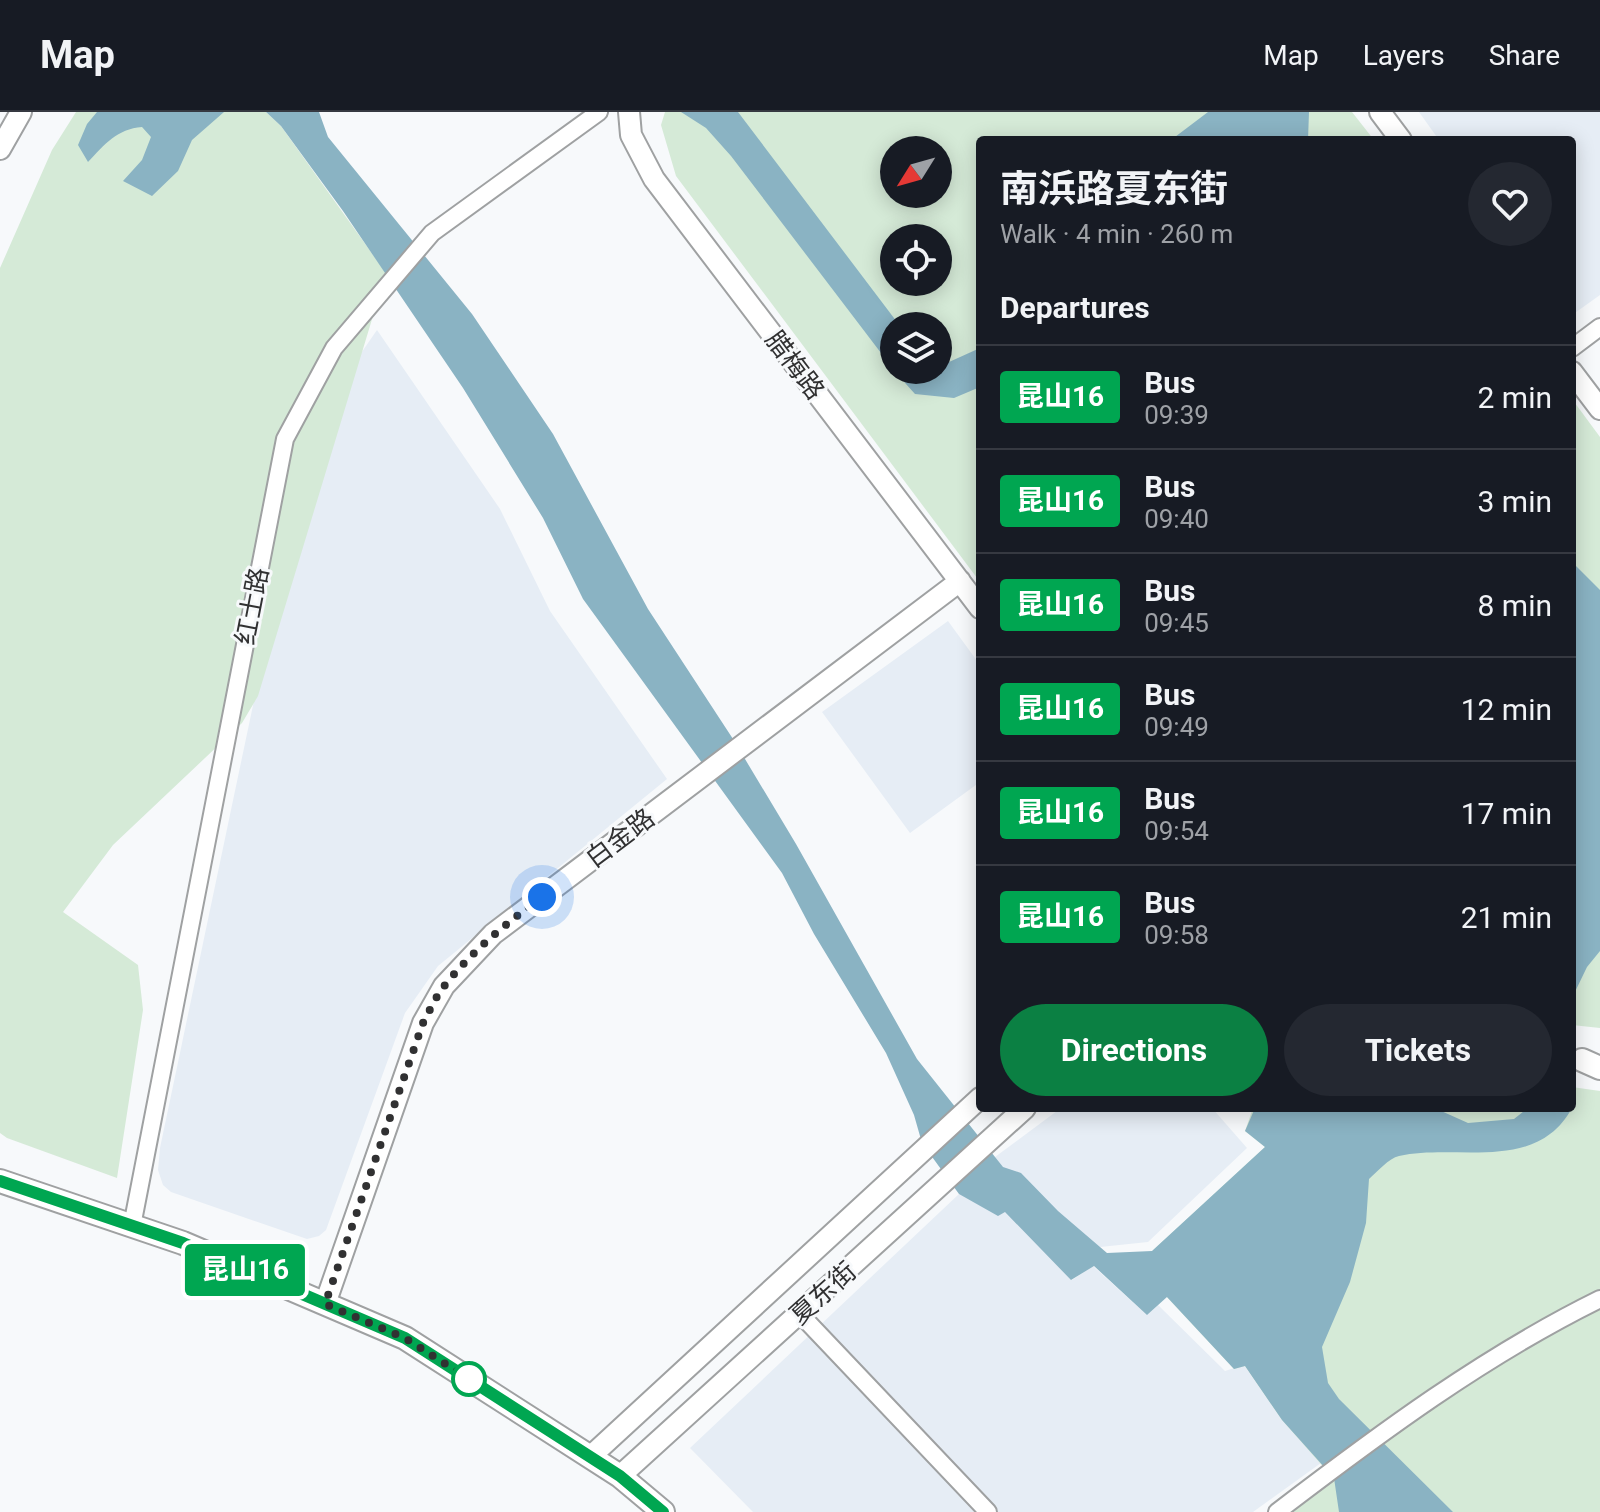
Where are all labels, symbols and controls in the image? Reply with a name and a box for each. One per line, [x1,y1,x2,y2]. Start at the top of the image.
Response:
text: Map [40,33,115,77]
text: Map [1263,39,1319,72]
text: Layers [1363,39,1445,72]
text: Share [1489,39,1560,72]
north arrow [880,136,952,208]
map controls [880,136,952,384]
button: heart [1468,162,1552,246]
text: 南浜路夏东街 [1000,167,1228,211]
text: Walk · 4 min · 260 m [1000,219,1233,249]
button: locate [880,224,952,296]
text: Departures [1000,290,1150,325]
button: layers [880,312,952,384]
street label: 腊梅路 [760,325,830,405]
text: Bus [1144,365,1196,400]
text: 昆山16 [1016,380,1104,413]
text: 2 min [1478,380,1552,415]
text: 09:39 [1144,400,1209,430]
text: Bus [1144,469,1196,504]
text: 昆山16 [1016,484,1104,517]
text: 3 min [1478,484,1552,519]
text: 09:40 [1144,504,1209,534]
street label: 红士路 [230,565,274,647]
text: Bus [1144,573,1196,608]
text: 昆山16 [1016,588,1104,621]
text: 8 min [1478,588,1552,623]
text: 09:45 [1144,608,1209,638]
text: Bus [1144,677,1196,712]
text: 昆山16 [1016,692,1104,725]
text: 12 min [1461,692,1552,727]
text: 09:49 [1144,712,1209,742]
text: Bus [1144,781,1196,816]
text: 昆山16 [1016,796,1104,829]
text: 17 min [1461,796,1552,831]
street label: 白金路 [580,803,660,873]
text: 09:54 [1144,816,1209,846]
your location [522,877,562,917]
text: Bus [1144,885,1196,920]
text: 昆山16 [1016,900,1104,933]
text: 21 min [1461,900,1552,935]
text: 09:58 [1144,920,1209,950]
button: Directions [1000,1004,1268,1096]
button: Tickets [1284,1004,1552,1096]
line badge: 昆山16 [189,1244,301,1296]
text: 昆山16 [201,1253,289,1286]
street label: 夏东街 [784,1256,862,1330]
unlabelled marker [452,1362,486,1396]

